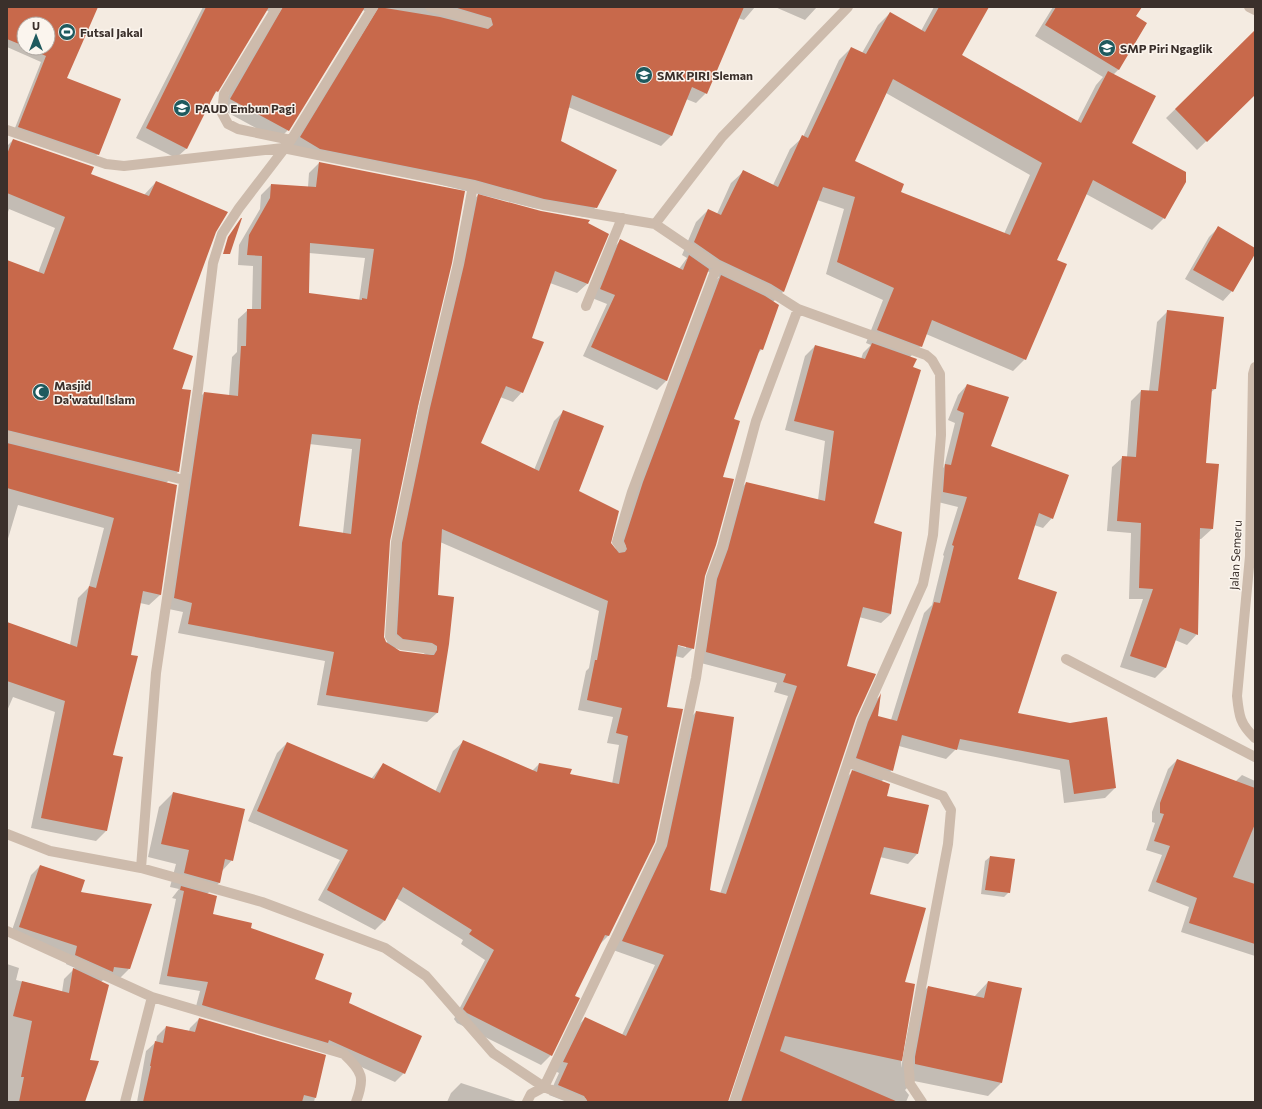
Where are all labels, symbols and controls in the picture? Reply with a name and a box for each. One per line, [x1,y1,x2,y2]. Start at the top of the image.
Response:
north arrow [16,16,56,56]
text: U [32,19,40,32]
sports icon: Futsal Jakal [57,22,77,42]
place label: Futsal Jakal [80,25,143,40]
school or university icon: SMP Piri Ngaglik [1097,38,1117,58]
place label: SMP Piri Ngaglik [1120,41,1213,55]
school or university icon: SMK PIRI Sleman [634,65,654,85]
place label: SMK PIRI Sleman [657,68,753,82]
school or university icon: PAUD Embun Pagi [172,98,192,118]
place label: PAUD Embun Pagi [195,101,295,115]
place label: Masjid Da'watul Islam [54,378,135,406]
mosque icon: Masjid Da'watul Islam [31,382,51,402]
street label: Jalan Semeru [1226,520,1245,590]

